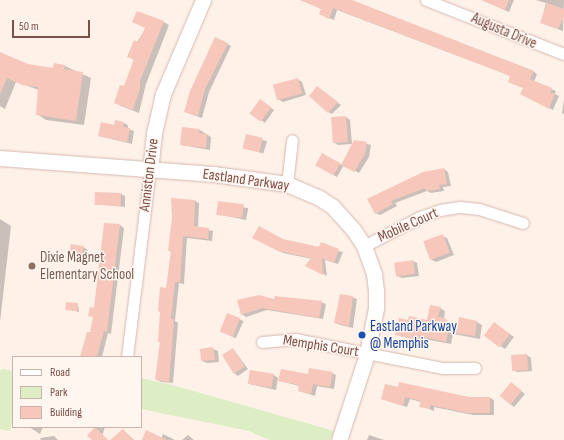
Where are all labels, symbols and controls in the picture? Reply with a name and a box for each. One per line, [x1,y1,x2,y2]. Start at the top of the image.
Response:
street label: Augusta Drive [469,9,539,53]
scale bar [14,12,92,38]
text: 50 m [19,19,39,34]
street label: Anniston Drive [136,137,162,213]
street label: Eastland Parkway [202,165,290,195]
street label: Mobile Court [375,204,441,246]
place label: Dixie Magnet Elementary School [40,248,134,283]
marker: Dixie Magnet Elementary School [27,261,37,271]
place label: Eastland Parkway @ Memphis [370,317,457,352]
marker: Eastland Parkway @ Memphis [357,330,367,340]
street label: Memphis Court [282,331,360,361]
legend [12,356,142,428]
text: Road [50,365,70,380]
text: Park [50,385,68,400]
text: Building [50,405,82,420]

